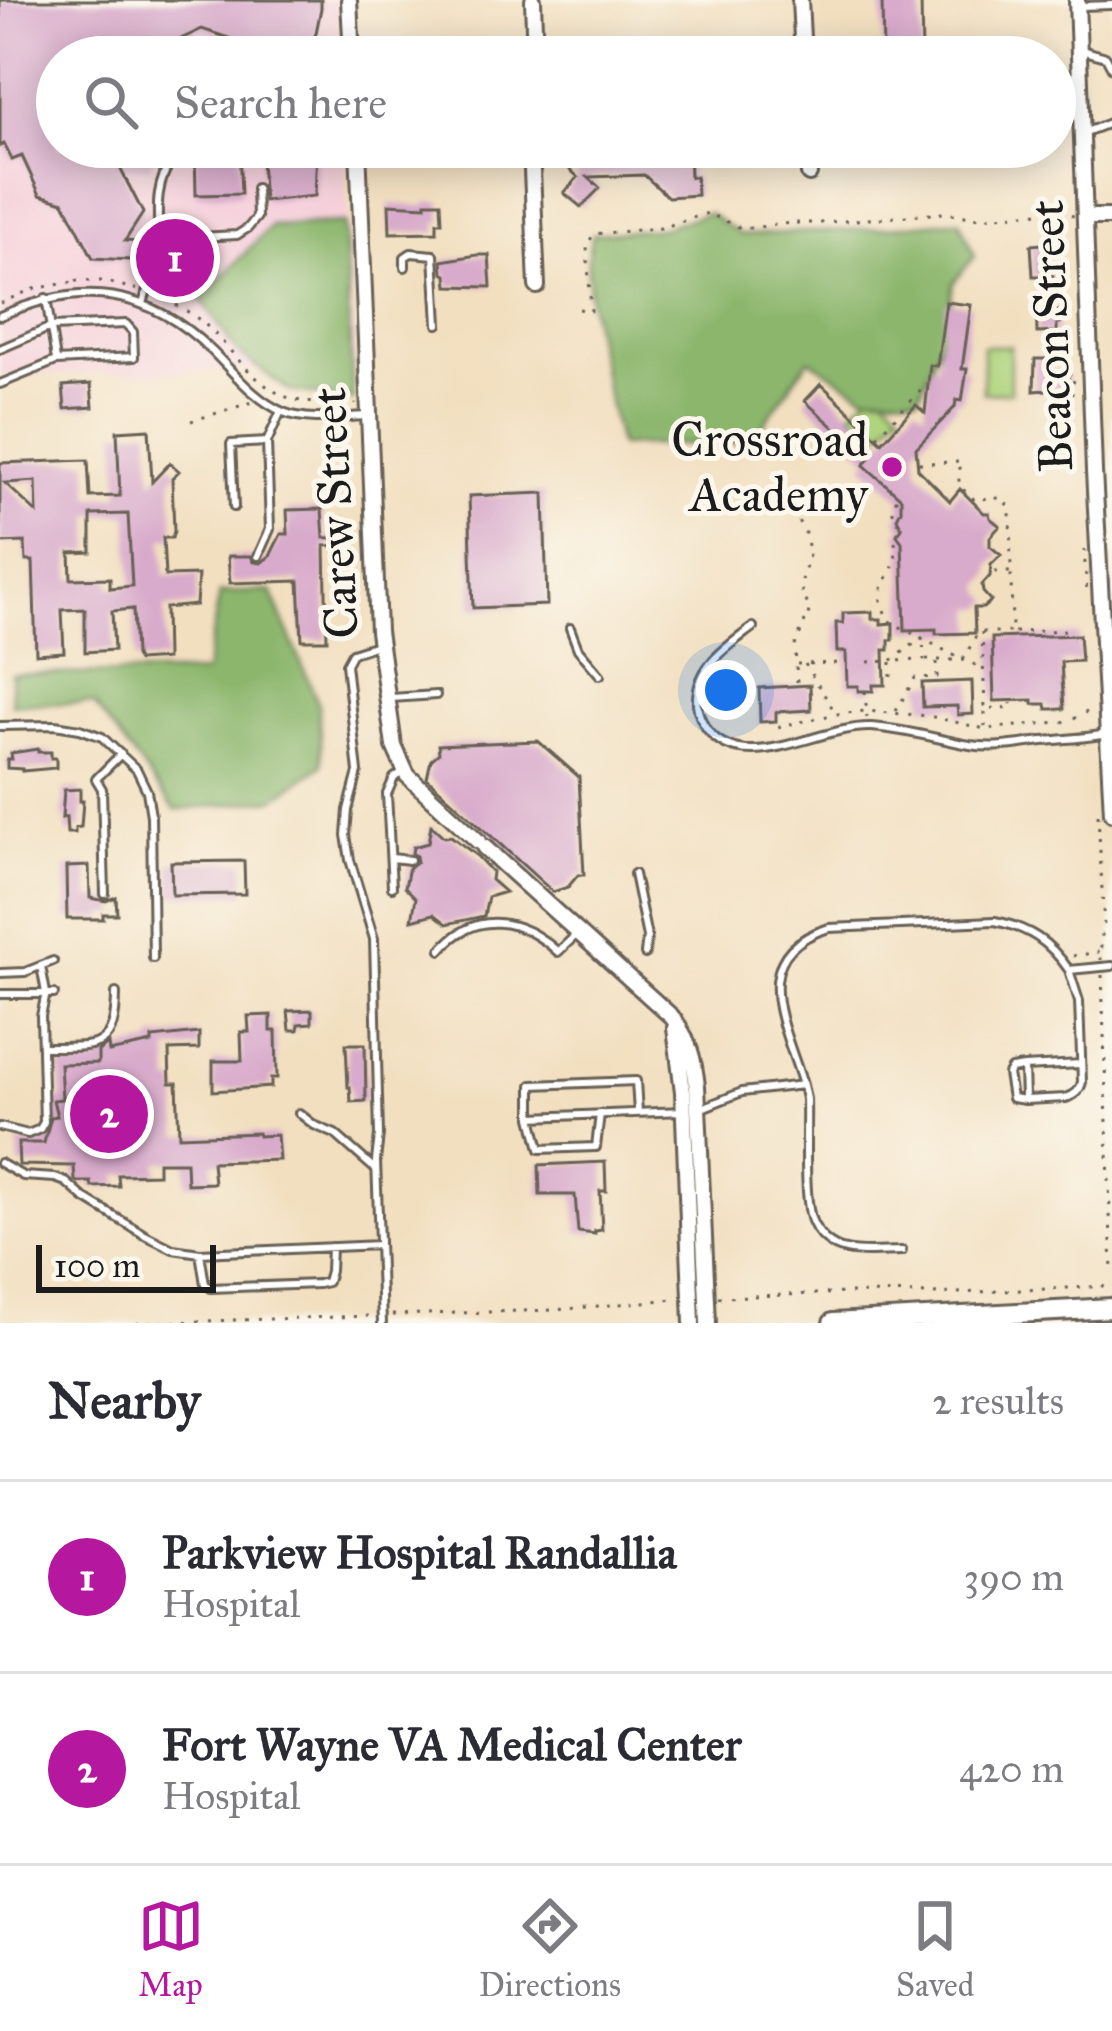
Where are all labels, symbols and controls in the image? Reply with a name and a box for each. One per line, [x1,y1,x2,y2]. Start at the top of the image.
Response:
search box [36,36,1076,168]
icon: search [78,69,144,135]
text: Search here [174,75,387,130]
street label: Beacon Street [1017,199,1085,473]
pin: 1 [136,213,214,303]
street label: Carew Street [299,386,371,640]
place label: Crossroad Academy [671,410,870,524]
marker: Crossroad Academy [879,454,905,480]
your location [696,660,756,720]
pin: 2 [70,1069,148,1159]
scale bar [36,1239,216,1292]
text: 100 m [54,1246,140,1286]
text: Nearby [48,1370,200,1432]
text: 2 results [932,1377,1064,1425]
text: Parkview Hospital Randallia [162,1525,677,1580]
text: 1 [79,1553,95,1601]
text: 390 m [964,1553,1064,1601]
text: Hospital [162,1580,300,1628]
text: Fort Wayne VA Medical Center [162,1717,742,1772]
text: 2 [77,1745,97,1793]
text: 420 m [959,1745,1064,1793]
text: Hospital [162,1772,300,1820]
tab: Map [138,1893,204,2005]
tab: Directions [479,1893,621,2005]
tab: Saved [896,1893,974,2005]

